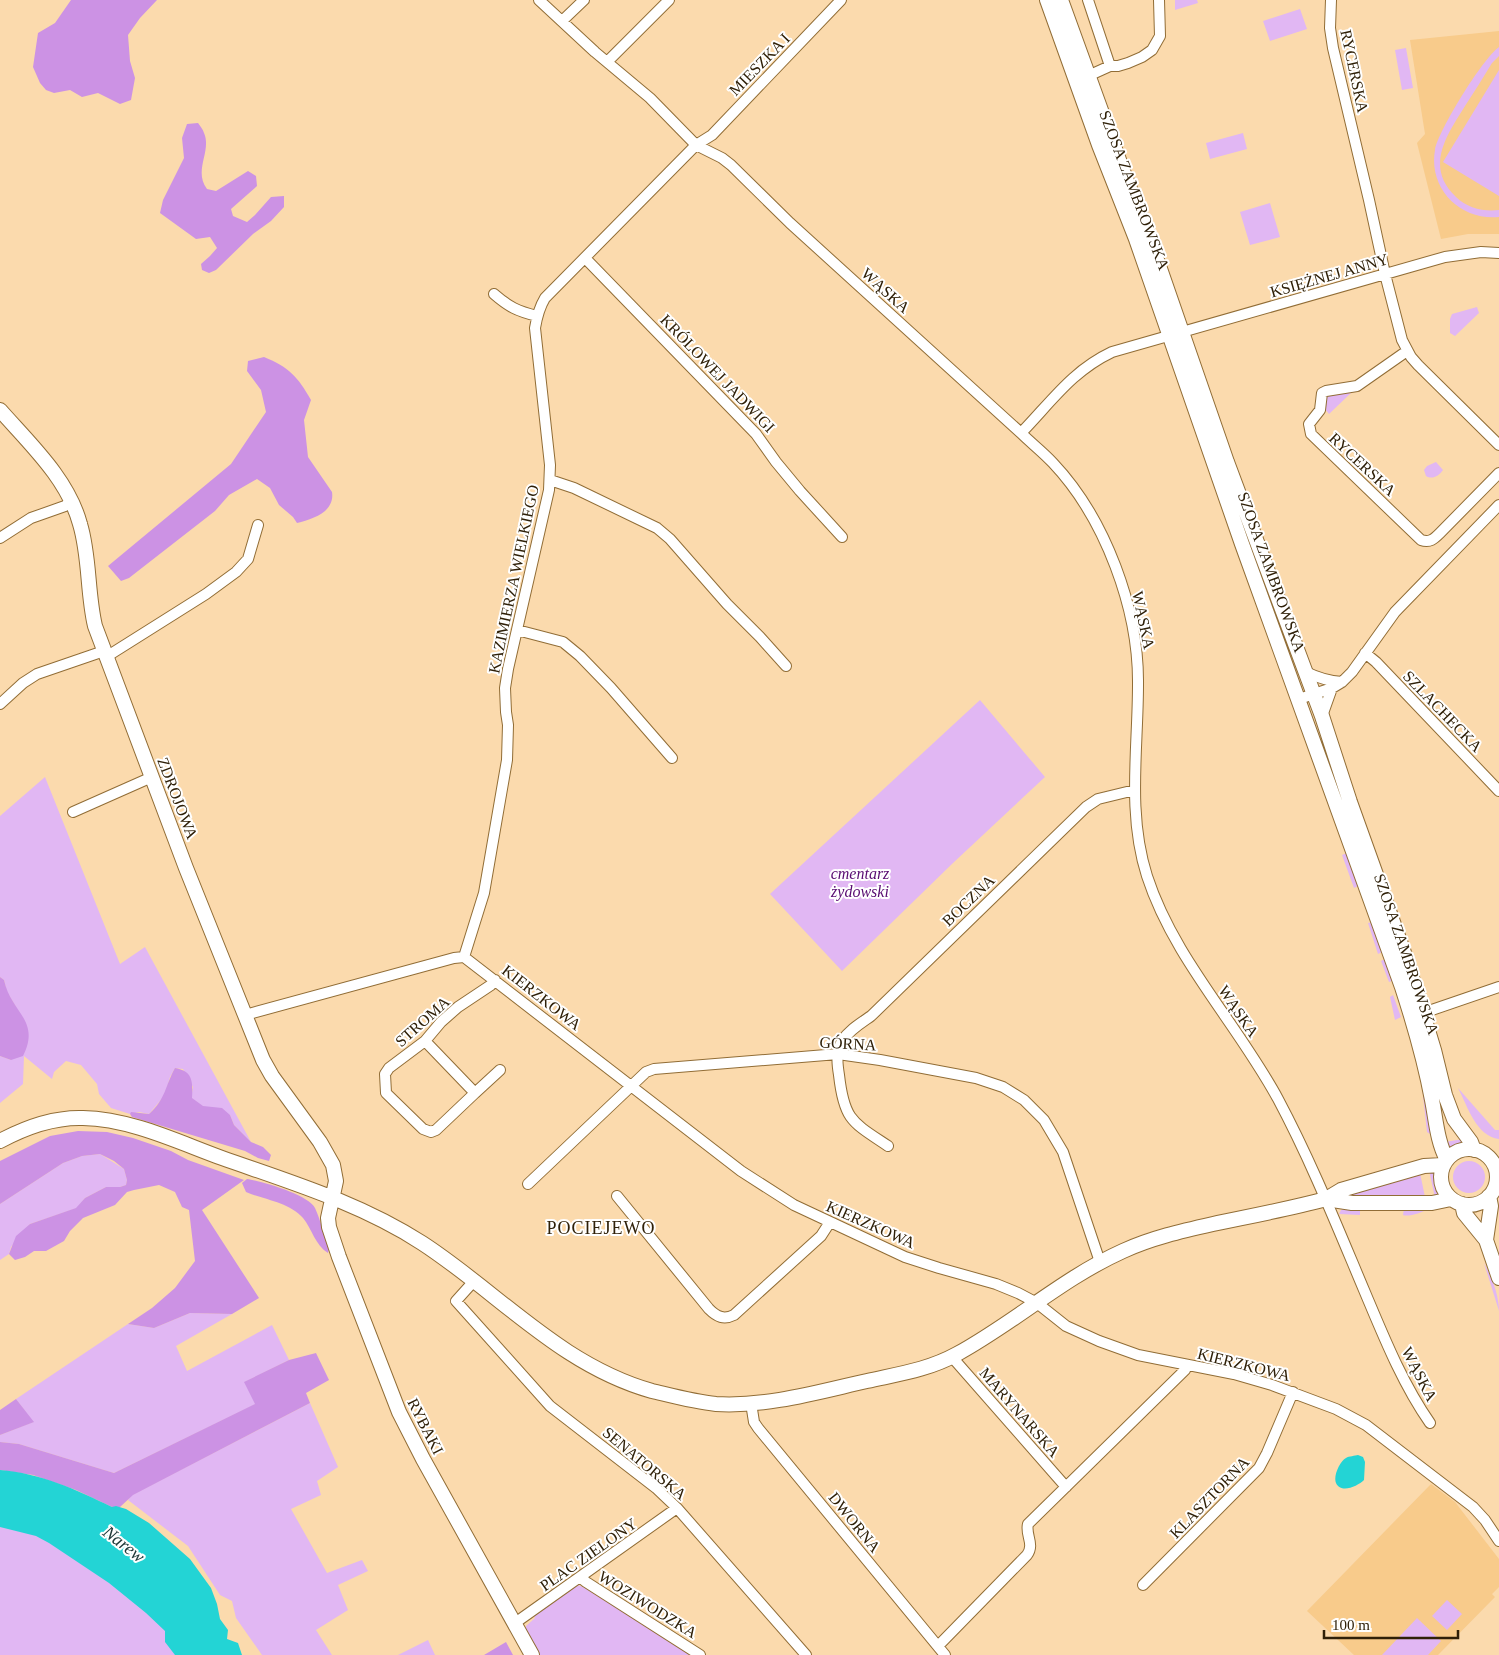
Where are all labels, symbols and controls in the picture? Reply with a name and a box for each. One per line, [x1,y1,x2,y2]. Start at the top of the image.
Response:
street label: RYCERSKA [1337,28,1372,115]
street label: MIESZKA I [726,30,793,99]
street label: SZOSA ZAMBROWSKA [1096,108,1173,273]
street label: KSIĘŻNEJ ANNY [1268,250,1391,301]
street label: WĄSKA [858,264,913,317]
street label: KRÓLOWEJ JADWIGI [657,310,779,436]
street label: RYCERSKA [1326,429,1400,500]
street label: KAZIMIERZA WIELKIEGO [485,483,542,675]
street label: SZOSA ZAMBROWSKA [1235,490,1309,655]
street label: WĄSKA [1128,590,1158,651]
street label: SZLACHECKA [1400,667,1486,756]
street label: ZDROJOWA [154,755,201,842]
park label: cmentarz żydowski [830,865,890,901]
street label: BOCZNA [939,871,998,929]
street label: SZOSA ZAMBROWSKA [1371,871,1442,1037]
street label: KIERZKOWA [499,961,585,1034]
street label: WĄSKA [1214,982,1262,1041]
street label: STROMA [392,992,453,1050]
street label: GÓRNA [819,1033,877,1053]
street label: KIERZKOWA [824,1197,918,1252]
district label: POCIEJEWO [547,1218,656,1238]
street label: WĄSKA [1398,1344,1441,1405]
street label: KIERZKOWA [1196,1345,1293,1384]
street label: MARYNARSKA [976,1364,1063,1461]
street label: RYBAKI [404,1395,447,1457]
street label: SENATORSKA [599,1424,690,1504]
street label: KLASZTORNA [1166,1453,1253,1542]
street label: DWORNA [825,1489,884,1556]
street label: PLAC ZIELONY [537,1514,640,1594]
water label: Narew [98,1521,149,1566]
street label: WOZIWODZKA [595,1567,700,1642]
scale bar [1324,1608,1458,1640]
text: 100 m [1332,1617,1370,1633]

